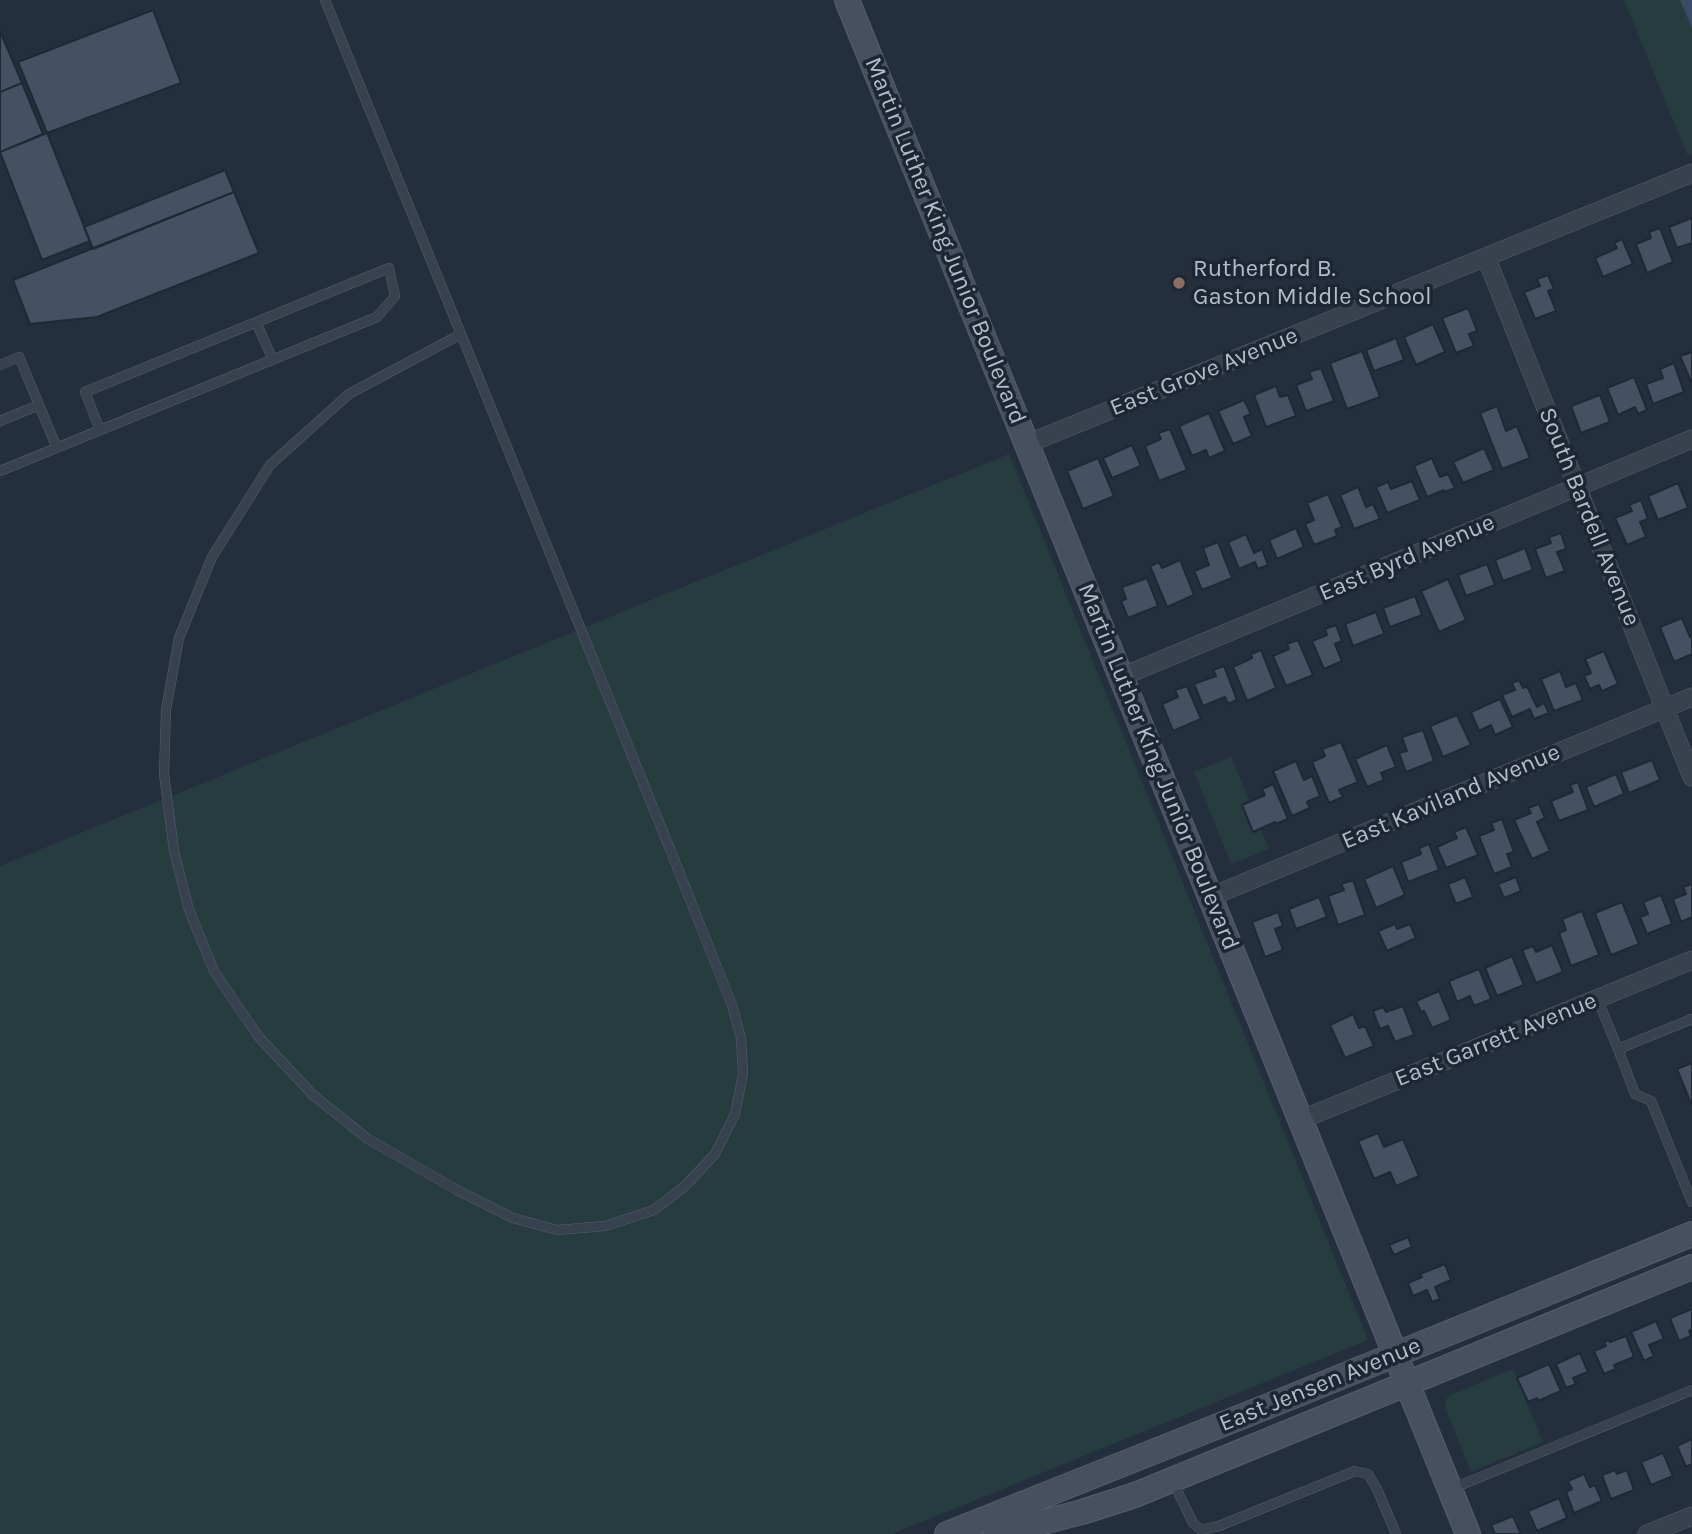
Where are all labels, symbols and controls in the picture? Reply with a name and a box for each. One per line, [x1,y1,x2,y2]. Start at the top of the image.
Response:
street label: Martin Luther King Junior Boulevard [858,53,1032,429]
place label: Rutherford B. Gaston Middle School [1193,255,1432,311]
marker: Rutherford B. Gaston Middle School [1171,275,1187,291]
street label: East Grove Avenue [1106,321,1302,423]
street label: South Bardell Avenue [1532,404,1646,630]
street label: East Byrd Avenue [1315,508,1499,608]
street label: Martin Luther King Junior Boulevard [1071,579,1245,955]
street label: East Kaviland Avenue [1338,738,1564,856]
street label: East Garrett Avenue [1391,986,1601,1094]
street label: East Jensen Avenue [1215,1331,1425,1439]

